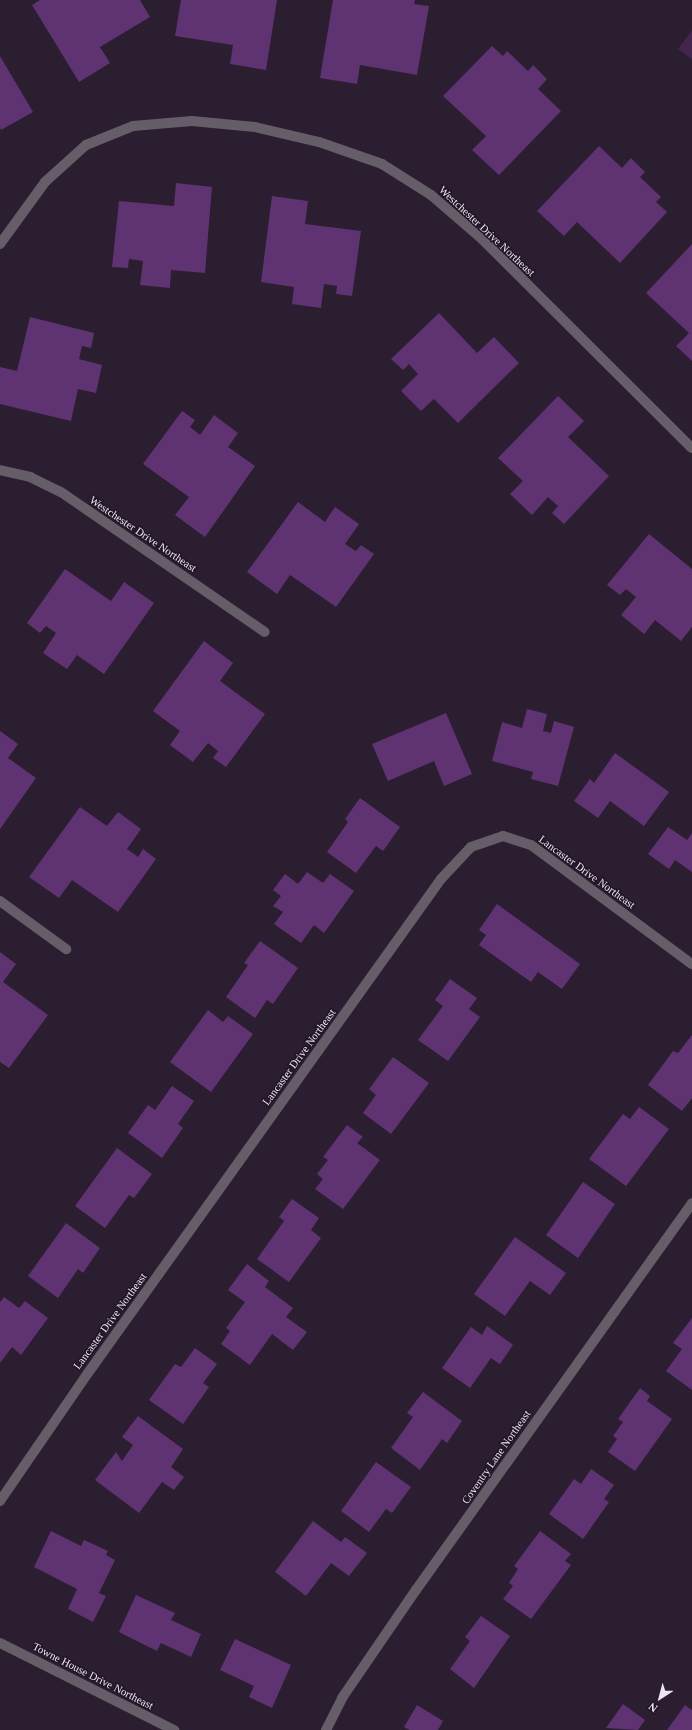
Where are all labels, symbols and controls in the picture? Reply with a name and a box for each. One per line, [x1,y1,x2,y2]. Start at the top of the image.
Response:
street label: Westchester Drive Northeast [436,183,538,279]
street label: Westchester Drive Northeast [87,493,199,575]
street label: Lancaster Drive Northeast [536,833,638,911]
street label: Lancaster Drive Northeast [260,1006,338,1108]
street label: Lancaster Drive Northeast [71,1270,149,1372]
street label: Coventry Lane Northeast [459,1408,533,1506]
street label: Towne House Drive Northeast [30,1640,156,1712]
north arrow [640,1678,680,1718]
text: N [646,1701,660,1715]

